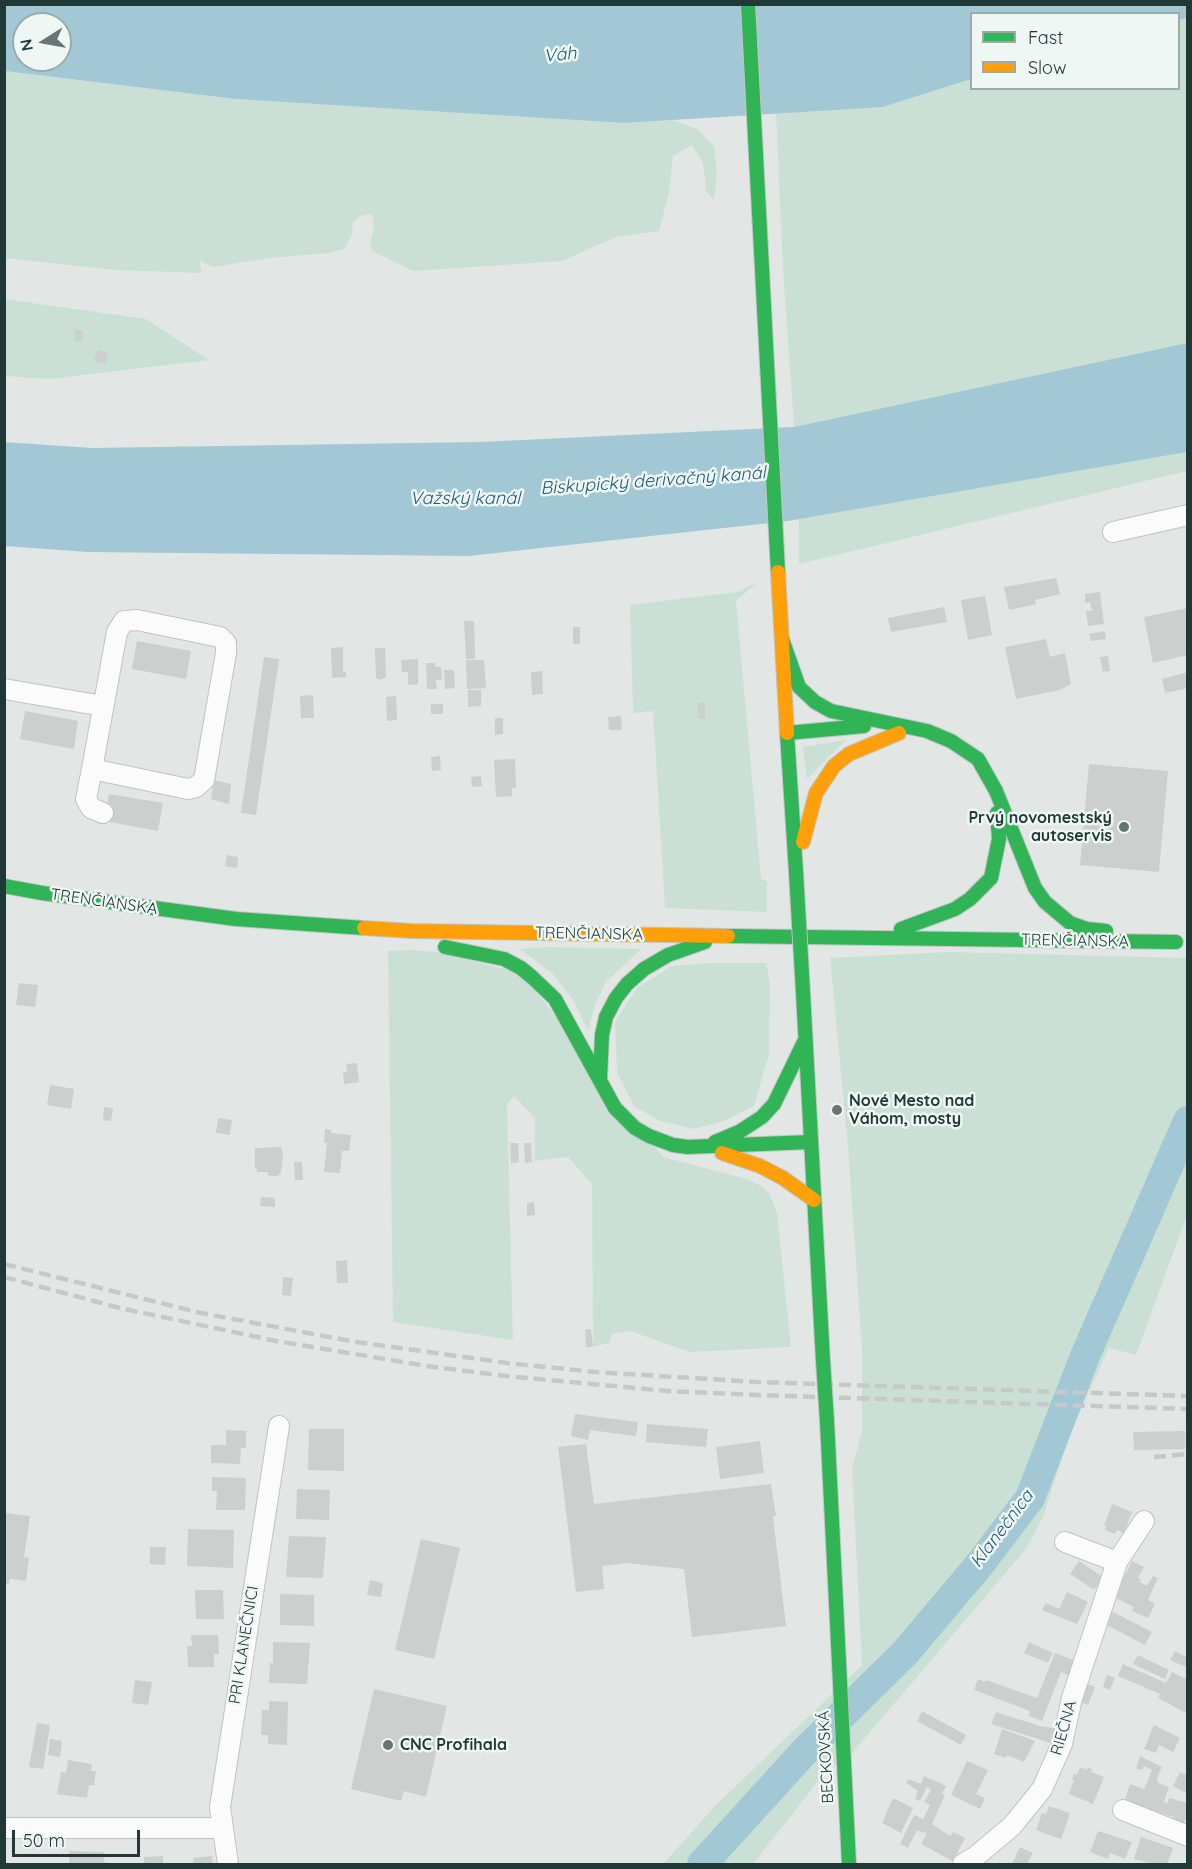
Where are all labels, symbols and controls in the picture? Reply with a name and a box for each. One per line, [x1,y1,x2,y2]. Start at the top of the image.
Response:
north arrow [12,12,72,72]
legend [970,12,1180,90]
text: Fast [1028,26,1063,49]
text: N [15,37,37,53]
water label: Váh [543,43,577,67]
text: Slow [1028,56,1066,79]
water label: Biskupický derivačný kanál [540,462,766,500]
water label: Važský kanál [410,488,520,510]
place label: Prvý novomestský autoservis [968,808,1112,846]
marker: Prvý novomestský autoservis [1117,820,1131,834]
street label: TRENČIANSKA [49,885,159,919]
street label: TRENČIANSKA [535,923,643,945]
street label: TRENČIANSKA [1021,930,1129,952]
place label: Nové Mesto nad Váhom, mosty [849,1091,974,1129]
marker: Nové Mesto nad Váhom, mosty [830,1103,844,1117]
water label: Klanečnica [966,1486,1038,1572]
street label: PRI KLANEČNICI [225,1584,263,1706]
street label: RIEČNA [1047,1698,1081,1758]
street label: BECKOVSKÁ [814,1710,838,1804]
place label: CNC Profihala [400,1735,507,1755]
marker: CNC Profihala [381,1738,395,1752]
scale bar [15,1818,142,1856]
text: 50 m [23,1829,65,1852]

